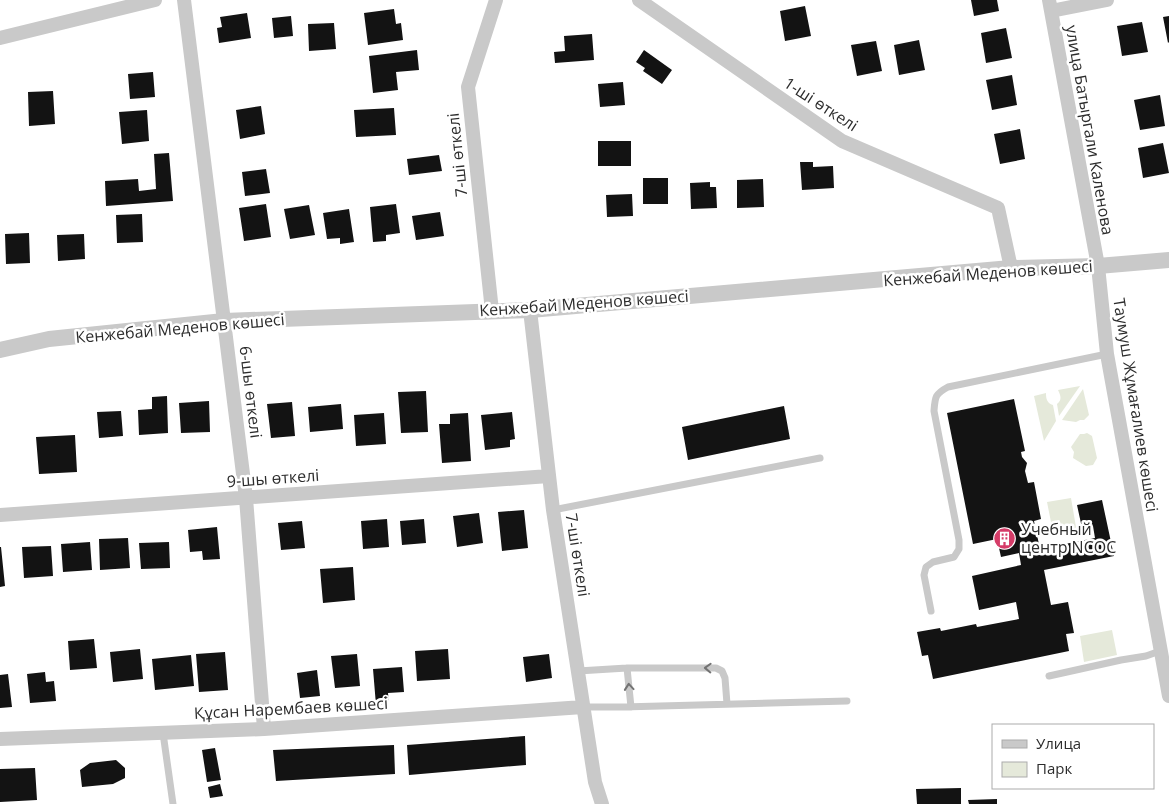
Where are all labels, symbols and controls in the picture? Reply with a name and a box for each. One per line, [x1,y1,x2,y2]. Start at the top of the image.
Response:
street label: улица Батыргали Каленова [1061,23,1119,237]
street label: 1-ші өткелі [780,72,862,136]
street label: 7-ші өткелі [442,112,472,198]
street label: Кенжебай Меденов көшесі [883,255,1093,291]
street label: Кенжебай Меденов көшесі [479,285,689,321]
street label: Таумуш Жұмағалиев көшесі [1108,297,1164,513]
street label: Кенжебай Меденов көшесі [75,308,285,348]
street label: 6-шы өткелі [234,345,268,439]
street label: 9-шы өткелі [226,464,320,492]
street label: 7-ші өткелі [561,512,595,598]
place label: Учебный центр NCOC [1021,518,1116,558]
building icon: Учебный центр NCOC [993,526,1017,550]
one-way arrow [704,663,712,673]
one-way arrow [624,683,635,691]
street label: Құсан Нарембаев көшесі [193,692,389,724]
legend [992,724,1154,789]
text: Улица [1036,733,1081,753]
text: Парк [1036,758,1072,778]

